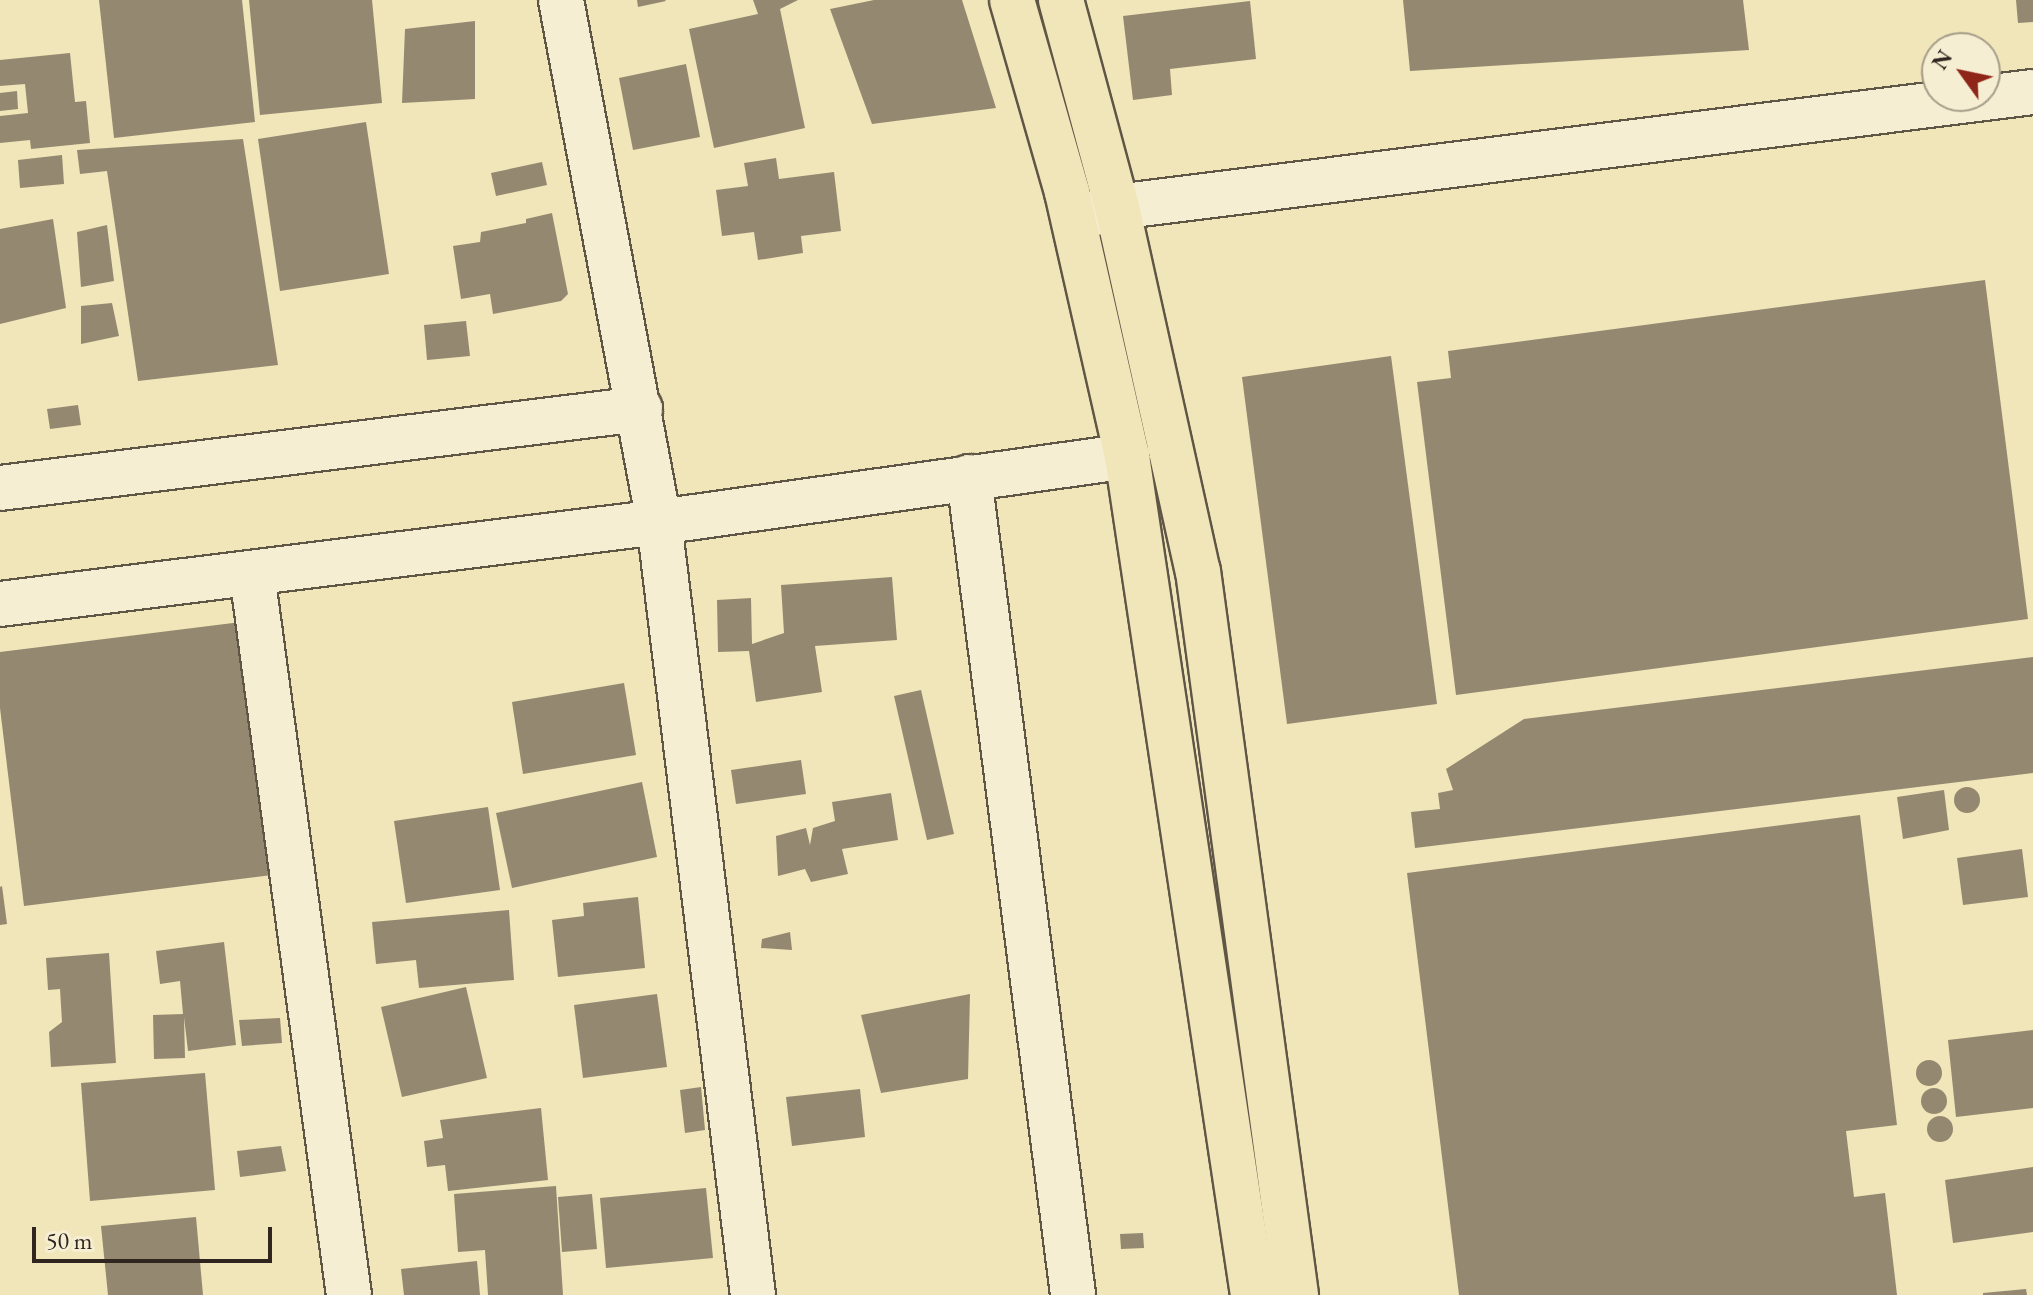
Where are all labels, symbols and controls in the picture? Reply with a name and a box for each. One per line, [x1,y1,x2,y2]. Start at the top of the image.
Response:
north arrow [1921,32,2001,112]
text: N [1925,44,1959,75]
scale bar [36,1211,276,1261]
text: 50 m [46,1225,93,1256]

